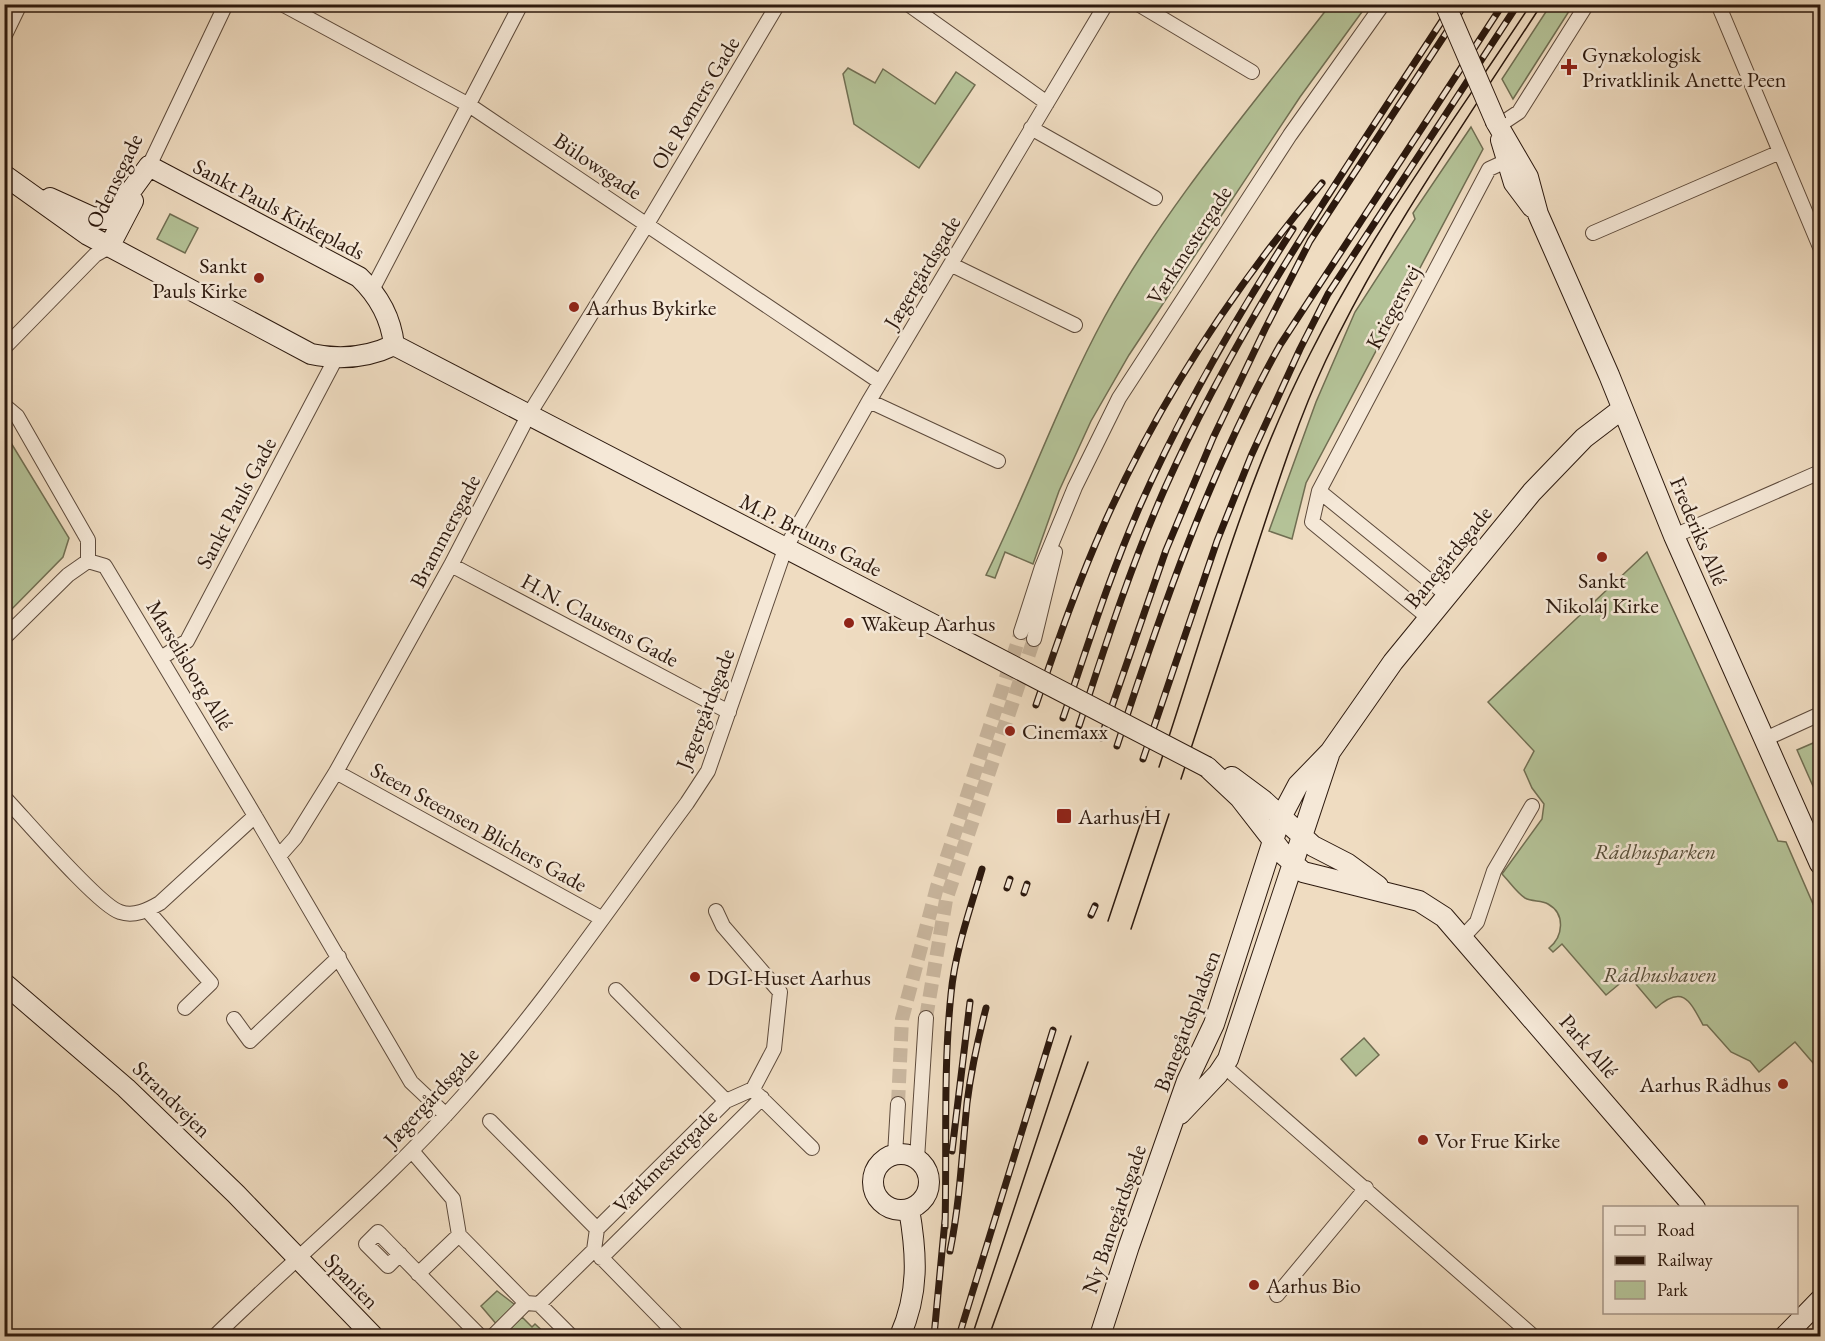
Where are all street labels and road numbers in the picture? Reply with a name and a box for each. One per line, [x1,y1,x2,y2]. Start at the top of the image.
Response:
street label: Ole Rømers Gade [644,31,746,175]
street label: Bülowsgade [548,126,648,206]
street label: Odensegade [79,128,150,233]
street label: Sankt Pauls Kirkeplads [188,151,370,267]
street label: Værkmestergade [1140,180,1238,310]
street label: Jægergårdsgade [876,210,967,336]
street label: Kriegersvej [1359,260,1427,354]
street label: Sankt Pauls Gade [189,432,283,574]
street label: Brammersgade [403,469,487,593]
street label: Frederiks Allé [1663,472,1735,590]
street label: M.P. Bruuns Gade [735,487,887,584]
street label: Banegårdsgade [1398,499,1499,614]
street label: H.N. Clausens Gade [516,566,684,674]
street label: Marselisborg Allé [140,595,240,736]
street label: Jægergårdsgade [668,644,741,775]
street label: Steen Steensen Blichers Gade [366,755,593,899]
street label: Banegårdspladsen [1147,946,1227,1096]
street label: Park Allé [1553,1008,1625,1085]
street label: Jægergårdsgade [376,1040,485,1155]
street label: Strandvejen [126,1054,218,1144]
street label: Værkmestergade [607,1102,724,1219]
street label: Ny Banegårdsgade [1075,1140,1153,1297]
street label: Spanien [318,1247,386,1316]

